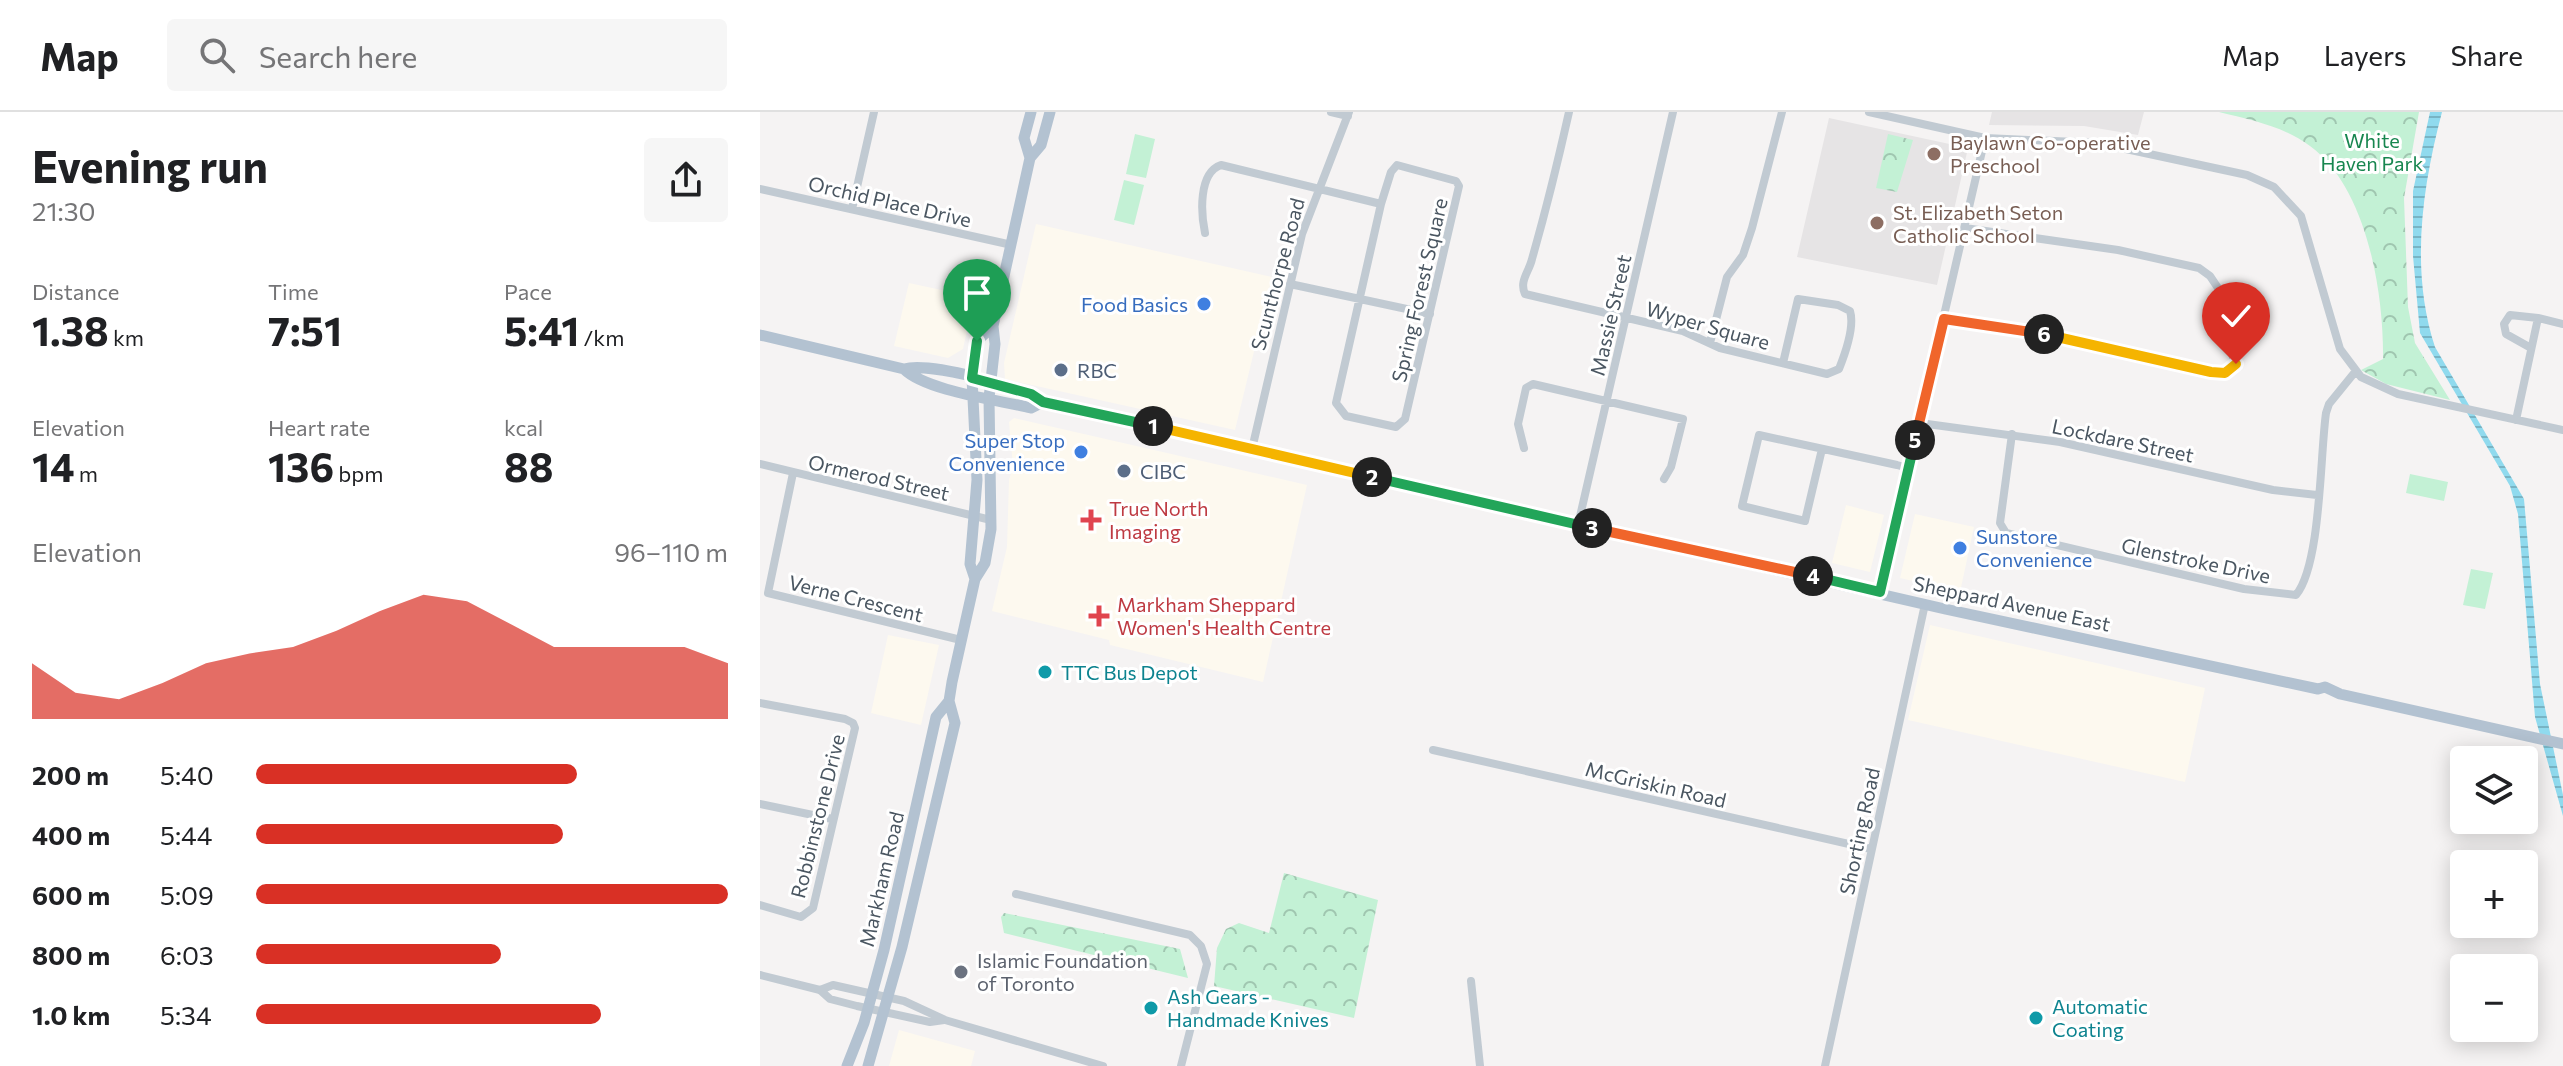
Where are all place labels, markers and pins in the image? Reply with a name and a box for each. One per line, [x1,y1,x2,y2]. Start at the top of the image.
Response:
place label: Baylawn Co-operative Preschool [1950,130,2151,177]
marker: Baylawn Co-operative Preschool [1925,145,1943,163]
place label: St. Elizabeth Seton Catholic School [1893,200,2063,247]
marker: St. Elizabeth Seton Catholic School [1868,214,1886,232]
pin [943,259,1011,341]
pin [2202,282,2270,364]
place label: Food Basics [1081,292,1188,316]
marker: Food Basics [1195,295,1213,313]
pin: 6 [2024,314,2064,354]
place label: RBC [1077,358,1117,382]
marker: RBC [1052,361,1070,379]
pin: 1 [1133,406,1173,446]
pin: 5 [1895,420,1935,460]
place label: Super Stop Convenience [949,428,1065,475]
marker: Super Stop Convenience [1072,443,1090,461]
pin: 2 [1352,457,1392,497]
place label: CIBC [1140,459,1186,483]
marker: CIBC [1115,462,1133,480]
place label: True North Imaging [1109,496,1208,543]
pin: 3 [1572,508,1612,548]
marker: True North Imaging [1080,509,1102,531]
place label: Sunstore Convenience [1976,524,2092,571]
marker: Sunstore Convenience [1951,539,1969,557]
pin: 4 [1793,556,1833,596]
place label: Markham Sheppard Women's Health Centre [1117,592,1331,639]
marker: Markham Sheppard Women's Health Centre [1088,605,1110,627]
place label: TTC Bus Depot [1061,660,1198,684]
marker: TTC Bus Depot [1036,663,1054,681]
place label: Islamic Foundation of Toronto [977,948,1148,995]
marker: Islamic Foundation of Toronto [952,963,970,981]
place label: Ash Gears - Handmade Knives [1167,984,1329,1031]
place label: Automatic Coating [2052,994,2148,1041]
marker: Ash Gears - Handmade Knives [1142,999,1160,1017]
marker: Automatic Coating [2027,1009,2045,1027]

